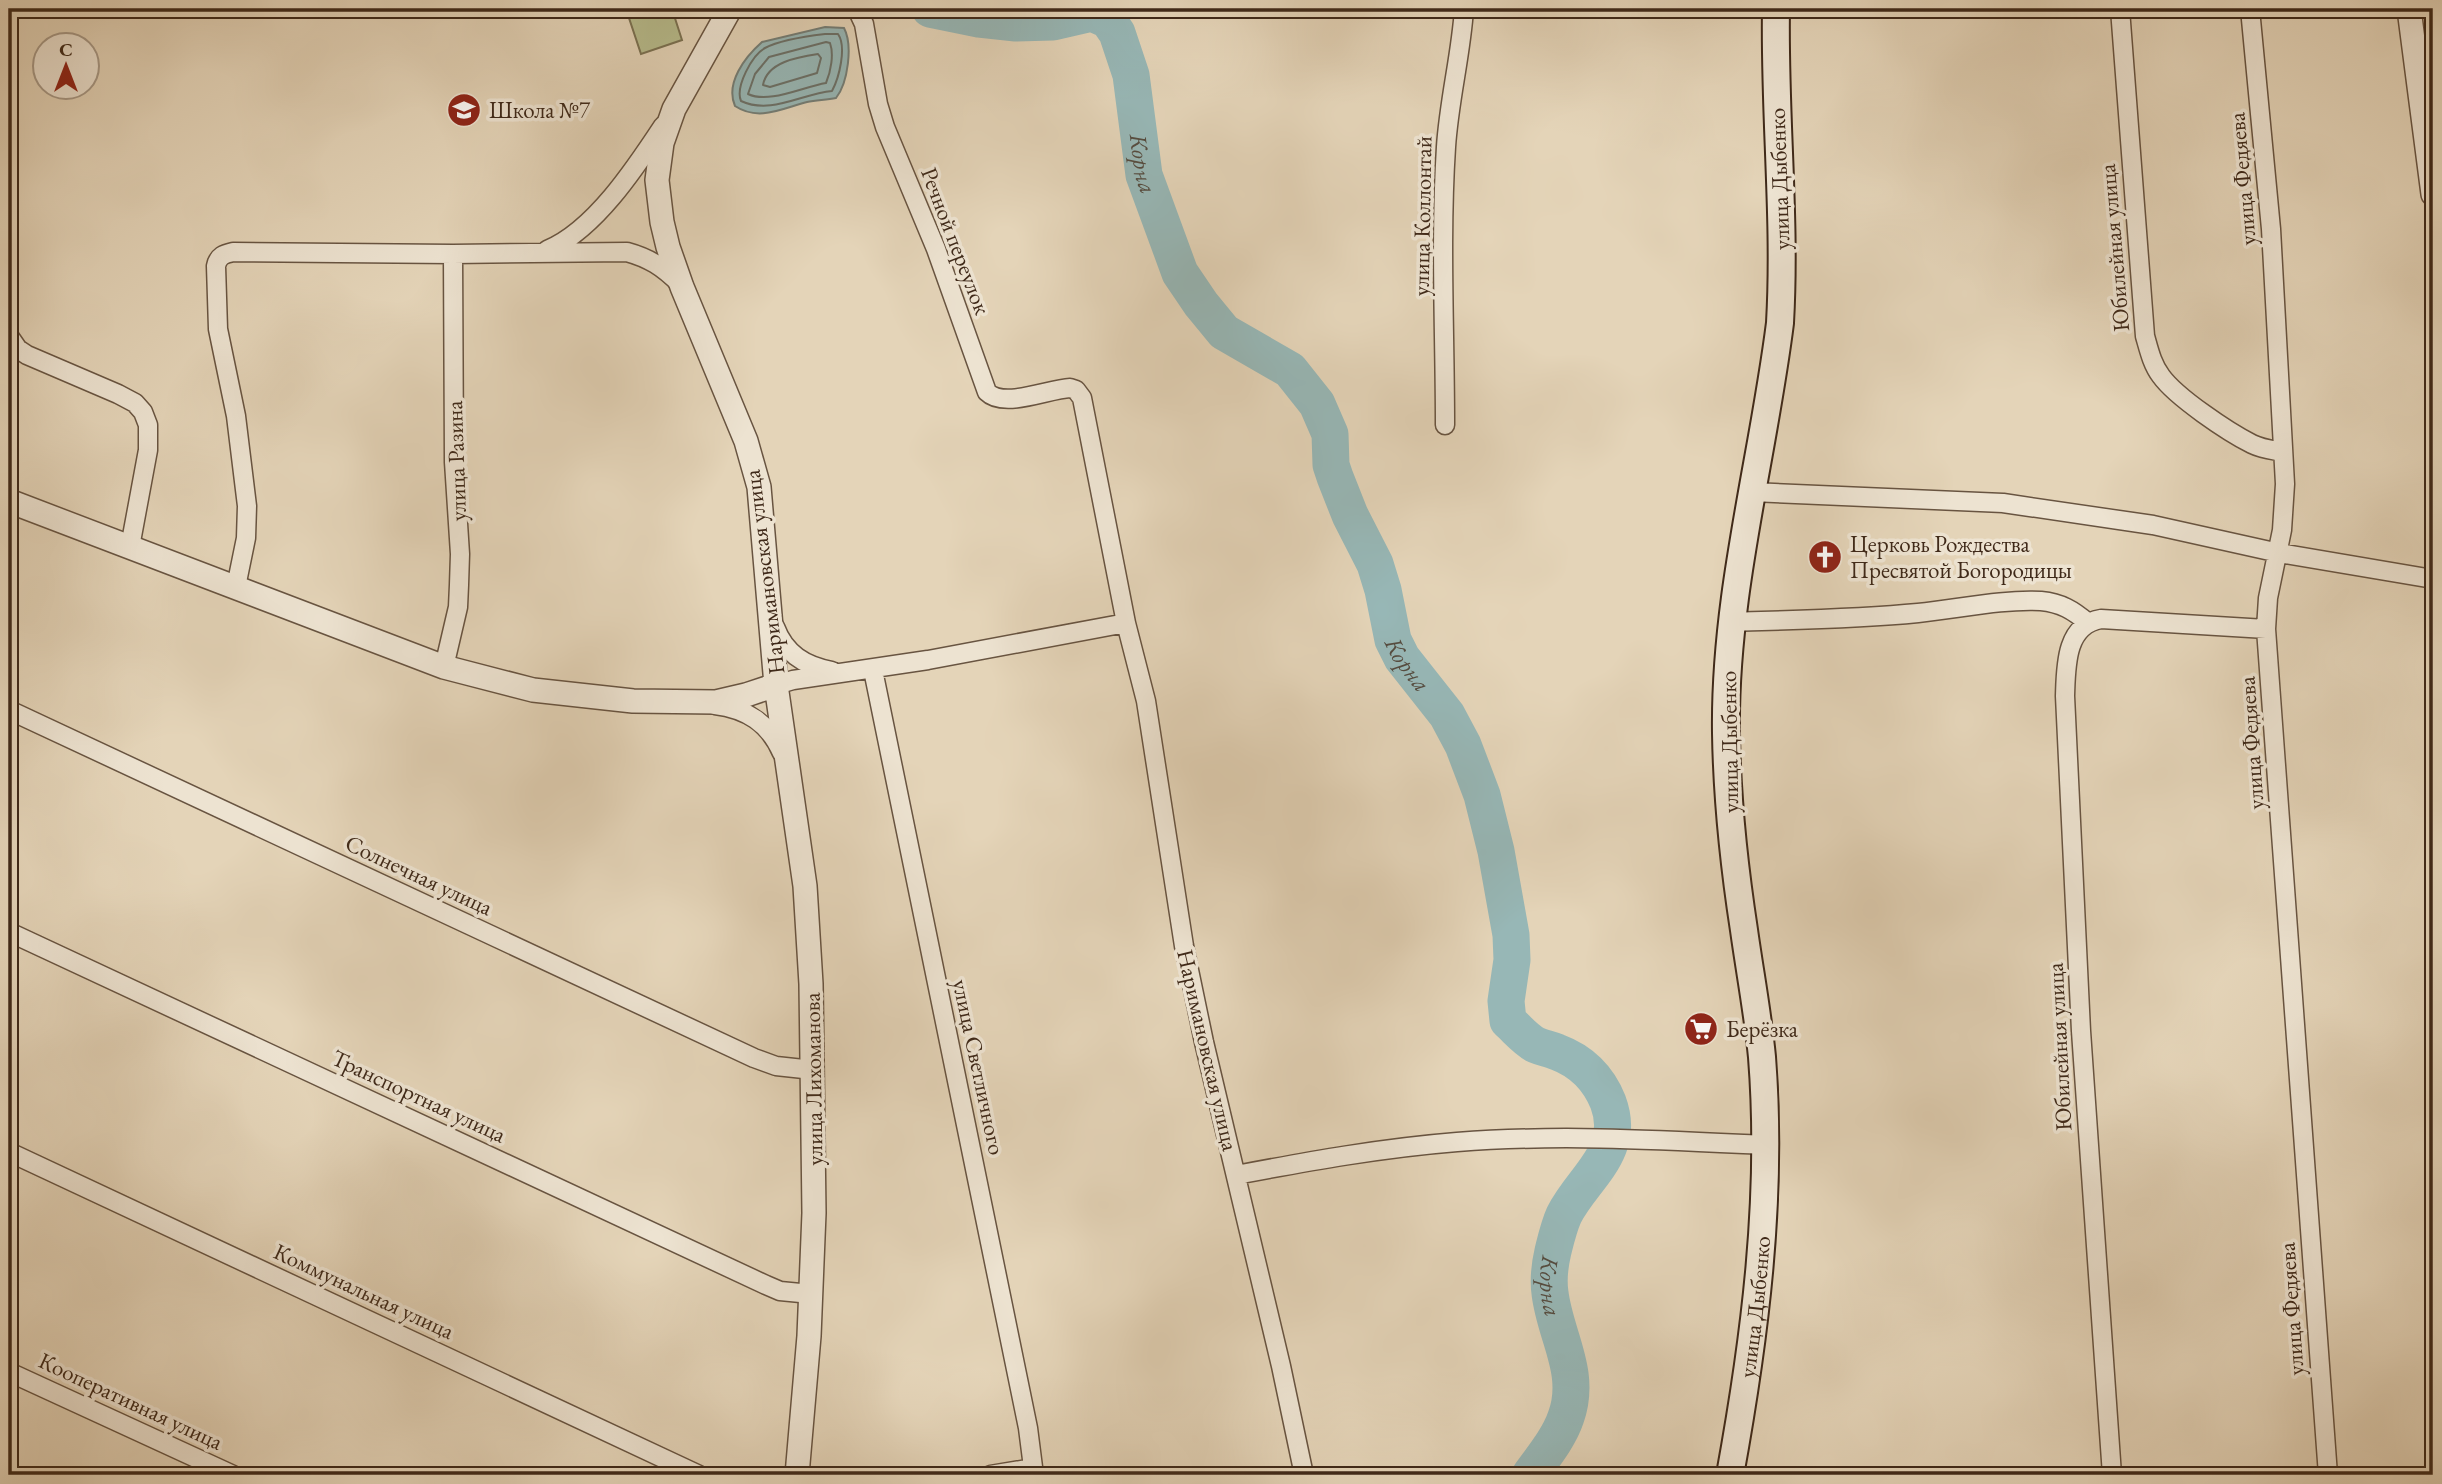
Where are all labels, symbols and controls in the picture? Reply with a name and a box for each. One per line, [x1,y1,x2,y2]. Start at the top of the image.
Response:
north arrow [32,32,102,102]
text: С [59,37,73,62]
school or university icon: Школа №7 [445,91,483,129]
place label: Школа №7 [489,95,591,125]
street label: улица Дыбенко [1762,107,1796,251]
street label: улица Федяева [2221,110,2263,247]
water label: Корна [1123,131,1165,198]
street label: улица Коллонтай [1406,136,1438,296]
street label: Юбилейная улица [2092,162,2136,333]
street label: Речной переулок [914,163,998,319]
street label: улица Разина [439,399,473,522]
street label: Наримановская улица [736,467,791,676]
place label: Церковь Рождества Пресвятой Богородицы [1850,529,2072,585]
church icon: Церковь Рождества Пресвятой Богородицы [1806,538,1844,576]
water label: Корна [1378,631,1438,698]
street label: улица Дыбенко [1713,671,1745,813]
street label: улица Федяева [2231,675,2271,811]
street label: Солнечная улица [341,828,498,923]
street label: Наримановская улица [1170,946,1246,1155]
street label: Юбилейная улица [2040,961,2078,1132]
street label: улица Светличного [946,977,1012,1157]
street label: улица Лихоманова [796,991,830,1166]
supermarket icon: Берёзка [1682,1010,1720,1048]
place label: Берёзка [1726,1014,1799,1044]
street label: Транспортная улица [327,1043,512,1150]
street label: улица Дыбенко [1731,1235,1777,1380]
street label: Коммунальная улица [269,1236,460,1346]
street label: улица Федяева [2271,1241,2311,1377]
water label: Корна [1533,1253,1569,1319]
street label: Кооперативная улица [34,1345,229,1457]

